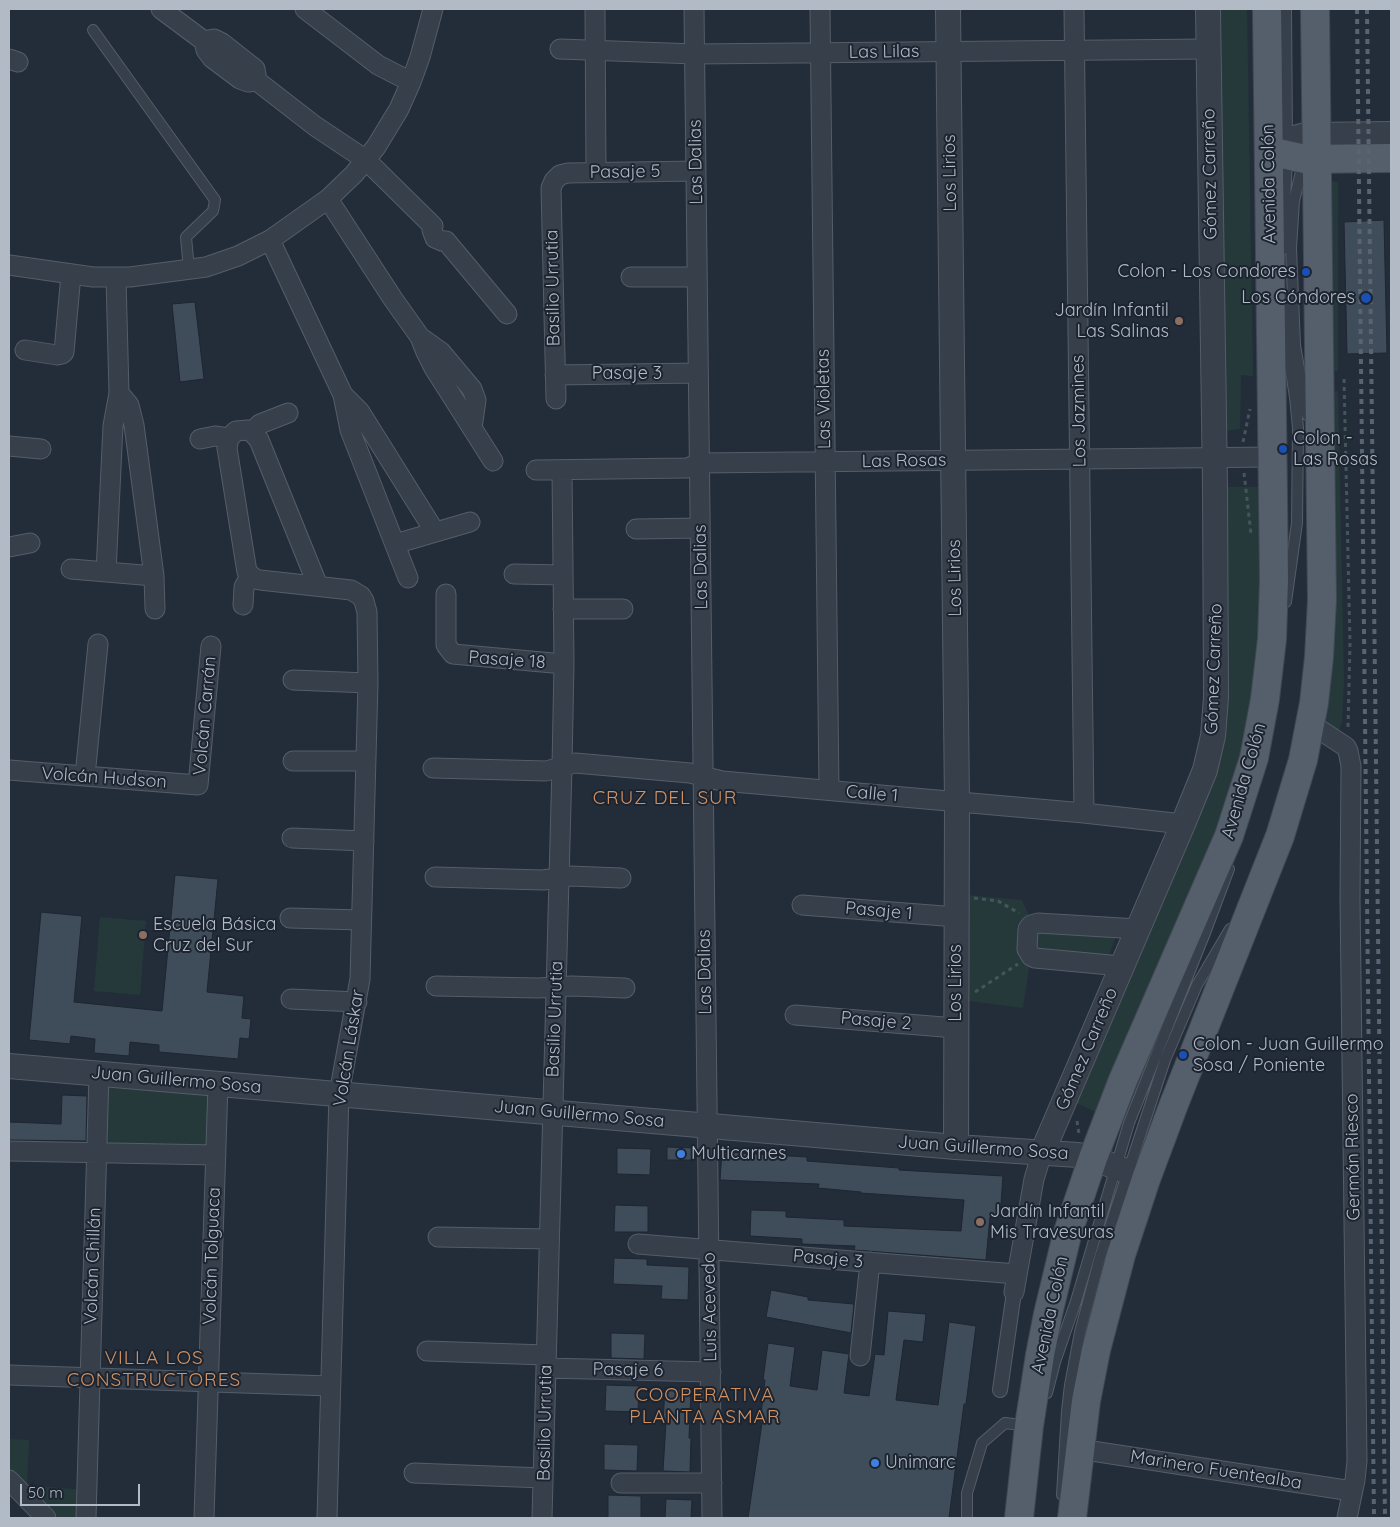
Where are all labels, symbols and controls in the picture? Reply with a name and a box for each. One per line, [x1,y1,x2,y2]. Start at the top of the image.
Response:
street label: Las Lilas [848,41,920,63]
street label: Gómez Carreño [1198,108,1222,240]
street label: Las Dalias [684,119,708,205]
street label: Avenida Colón [1257,124,1281,244]
street label: Los Lirios [939,134,961,212]
street label: Pasaje 5 [589,161,661,183]
street label: Basilio Urrutia [541,230,565,346]
place label: Colon - Los Condores [1118,261,1296,283]
marker: Colon - Los Condores [1300,266,1312,278]
place label: Los Cóndores [1241,287,1355,309]
marker: Los Cóndores [1359,291,1373,305]
place label: Jardín Infantil Las Salinas [1054,300,1169,342]
marker: Jardín Infantil Las Salinas [1173,315,1185,327]
street label: Las Violetas [812,349,836,449]
street label: Los Jazmines [1067,354,1091,468]
street label: Pasaje 3 [592,363,662,385]
place label: Colon - Las Rosas [1293,428,1378,470]
marker: Colon - Las Rosas [1277,443,1289,455]
street label: Las Rosas [862,449,946,473]
street label: Las Dalias [689,524,713,610]
street label: Los Lirios [944,539,966,617]
street label: Gómez Carreño [1201,603,1227,735]
street label: Pasaje 18 [468,647,546,673]
street label: Volcán Carrán [189,656,221,776]
street label: Avenida Colón [1217,720,1271,842]
street label: Volcán Hudson [41,763,167,793]
street label: Calle 1 [845,781,899,807]
district label: CRUZ DEL SUR [591,787,739,809]
street label: Pasaje 1 [844,897,914,925]
place label: Escuela Básica Cruz del Sur [153,914,277,956]
marker: Escuela Básica Cruz del Sur [137,929,149,941]
street label: Las Dalias [693,929,717,1015]
street label: Los Lirios [945,944,967,1022]
street label: Basilio Urrutia [542,960,568,1078]
street label: Gómez Carreño [1051,984,1123,1114]
street label: Volcán Láskar [329,988,369,1108]
street label: Pasaje 2 [840,1007,912,1035]
place label: Colon - Juan Guillermo Sosa / Poniente [1193,1034,1384,1076]
marker: Colon - Juan Guillermo Sosa / Poniente [1177,1049,1189,1061]
street label: Juan Guillermo Sosa [90,1062,262,1098]
street label: Germán Riesco [1341,1093,1365,1221]
street label: Juan Guillermo Sosa [493,1096,665,1132]
street label: Juan Guillermo Sosa [897,1131,1069,1165]
place label: Multicarnes [691,1143,786,1165]
marker: Multicarnes [675,1148,687,1160]
street label: Volcán Tolguaca [199,1187,225,1325]
place label: Jardín Infantil Mis Travesuras [990,1201,1114,1244]
street label: Volcán Chillán [80,1207,106,1325]
marker: Jardín Infantil Mis Travesuras [974,1216,986,1228]
street label: Pasaje 3 [792,1245,864,1273]
street label: Luis Acevedo [698,1252,722,1362]
street label: Avenida Colón [1027,1254,1073,1376]
district label: VILLA LOS CONSTRUCTORES [65,1347,243,1391]
street label: Pasaje 6 [592,1359,664,1381]
street label: Basilio Urrutia [533,1365,557,1481]
district label: COOPERATIVA PLANTA ASMAR [628,1384,782,1428]
street label: Marinero Fuentealba [1129,1446,1303,1494]
place label: Unimarc [885,1452,955,1474]
marker: Unimarc [869,1457,881,1469]
scale bar [22,1474,142,1506]
text: 50 m [28,1483,63,1502]

